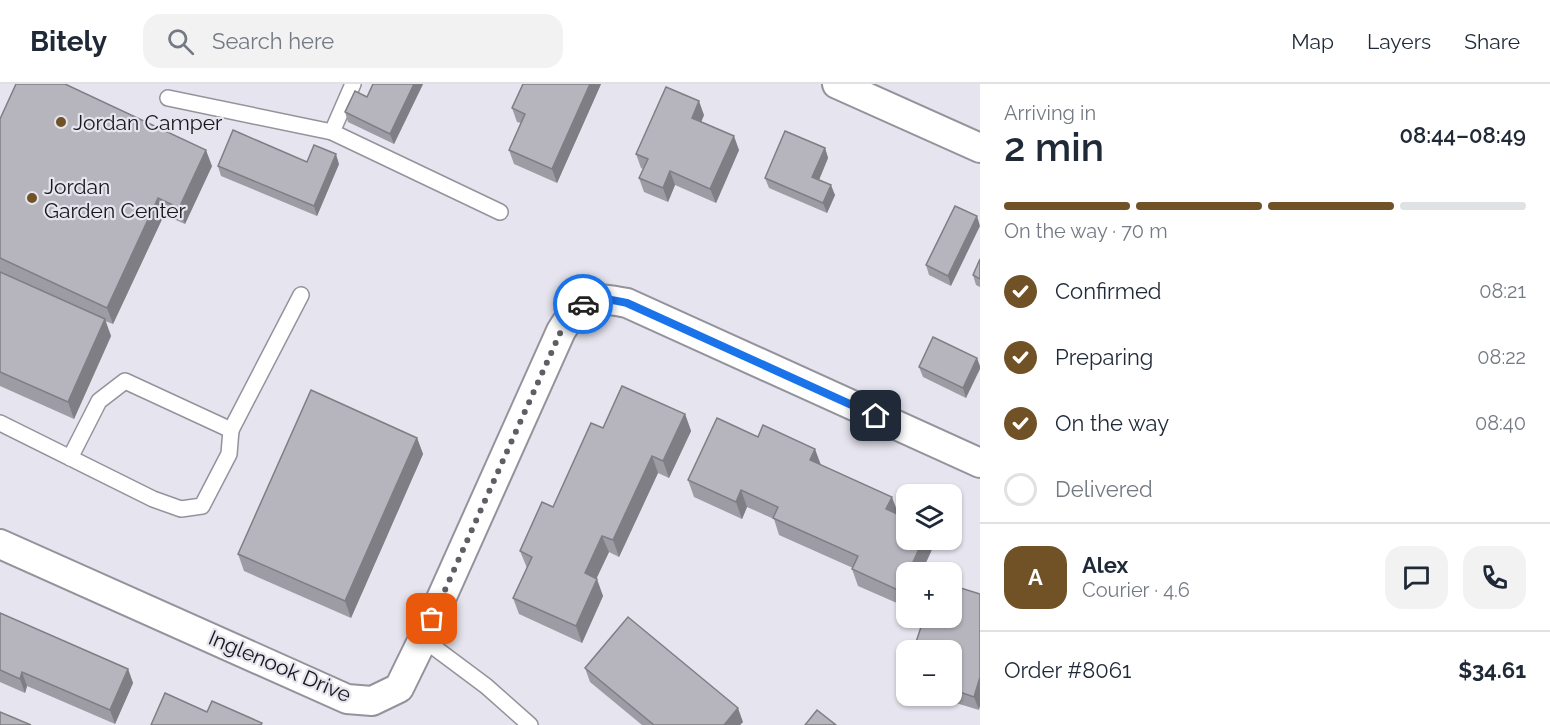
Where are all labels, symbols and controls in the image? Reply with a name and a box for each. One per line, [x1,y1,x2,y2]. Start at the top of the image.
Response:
search box [143,14,563,68]
text: Bitely [30,25,107,58]
icon: search [164,25,197,58]
text: Search here [212,28,334,54]
text: Map [1291,29,1334,54]
text: Layers [1367,29,1431,54]
text: Share [1464,29,1520,54]
text: Arriving in [1004,101,1096,125]
place label: Jordan Camper [73,110,223,135]
marker: Jordan Camper [54,115,68,129]
text: 08:44–08:49 [1400,122,1526,148]
text: 2 min [1004,124,1104,170]
place label: Jordan Garden Center [44,174,187,223]
marker: Jordan Garden Center [25,191,39,205]
text: On the way · 70 m [1004,219,1168,243]
courier [553,274,613,334]
icon: check [1004,275,1037,308]
text: Confirmed [1055,278,1162,304]
text: 08:21 [1479,279,1526,303]
icon: car [567,288,600,321]
icon: check [1004,341,1037,374]
text: Preparing [1055,344,1153,370]
text: 08:22 [1477,345,1526,369]
pin [850,390,901,441]
icon: home [859,399,892,432]
icon: check [1004,407,1037,440]
text: On the way [1055,410,1169,436]
text: 08:40 [1475,411,1526,435]
text: Delivered [1055,476,1153,502]
map controls [896,484,962,706]
button: layers [896,484,962,550]
button: chat [1385,546,1448,609]
button: phone [1463,546,1526,609]
text: Alex [1082,552,1128,578]
button: + [896,562,962,628]
text: A [1028,564,1043,590]
text: Courier · 4.6 [1082,578,1190,602]
pin [406,593,457,644]
icon: bag [415,602,448,635]
street label: Inglenook Drive [205,625,355,707]
button: − [896,640,962,706]
text: Order #8061 [1004,657,1131,683]
text: $34.61 [1458,657,1526,683]

